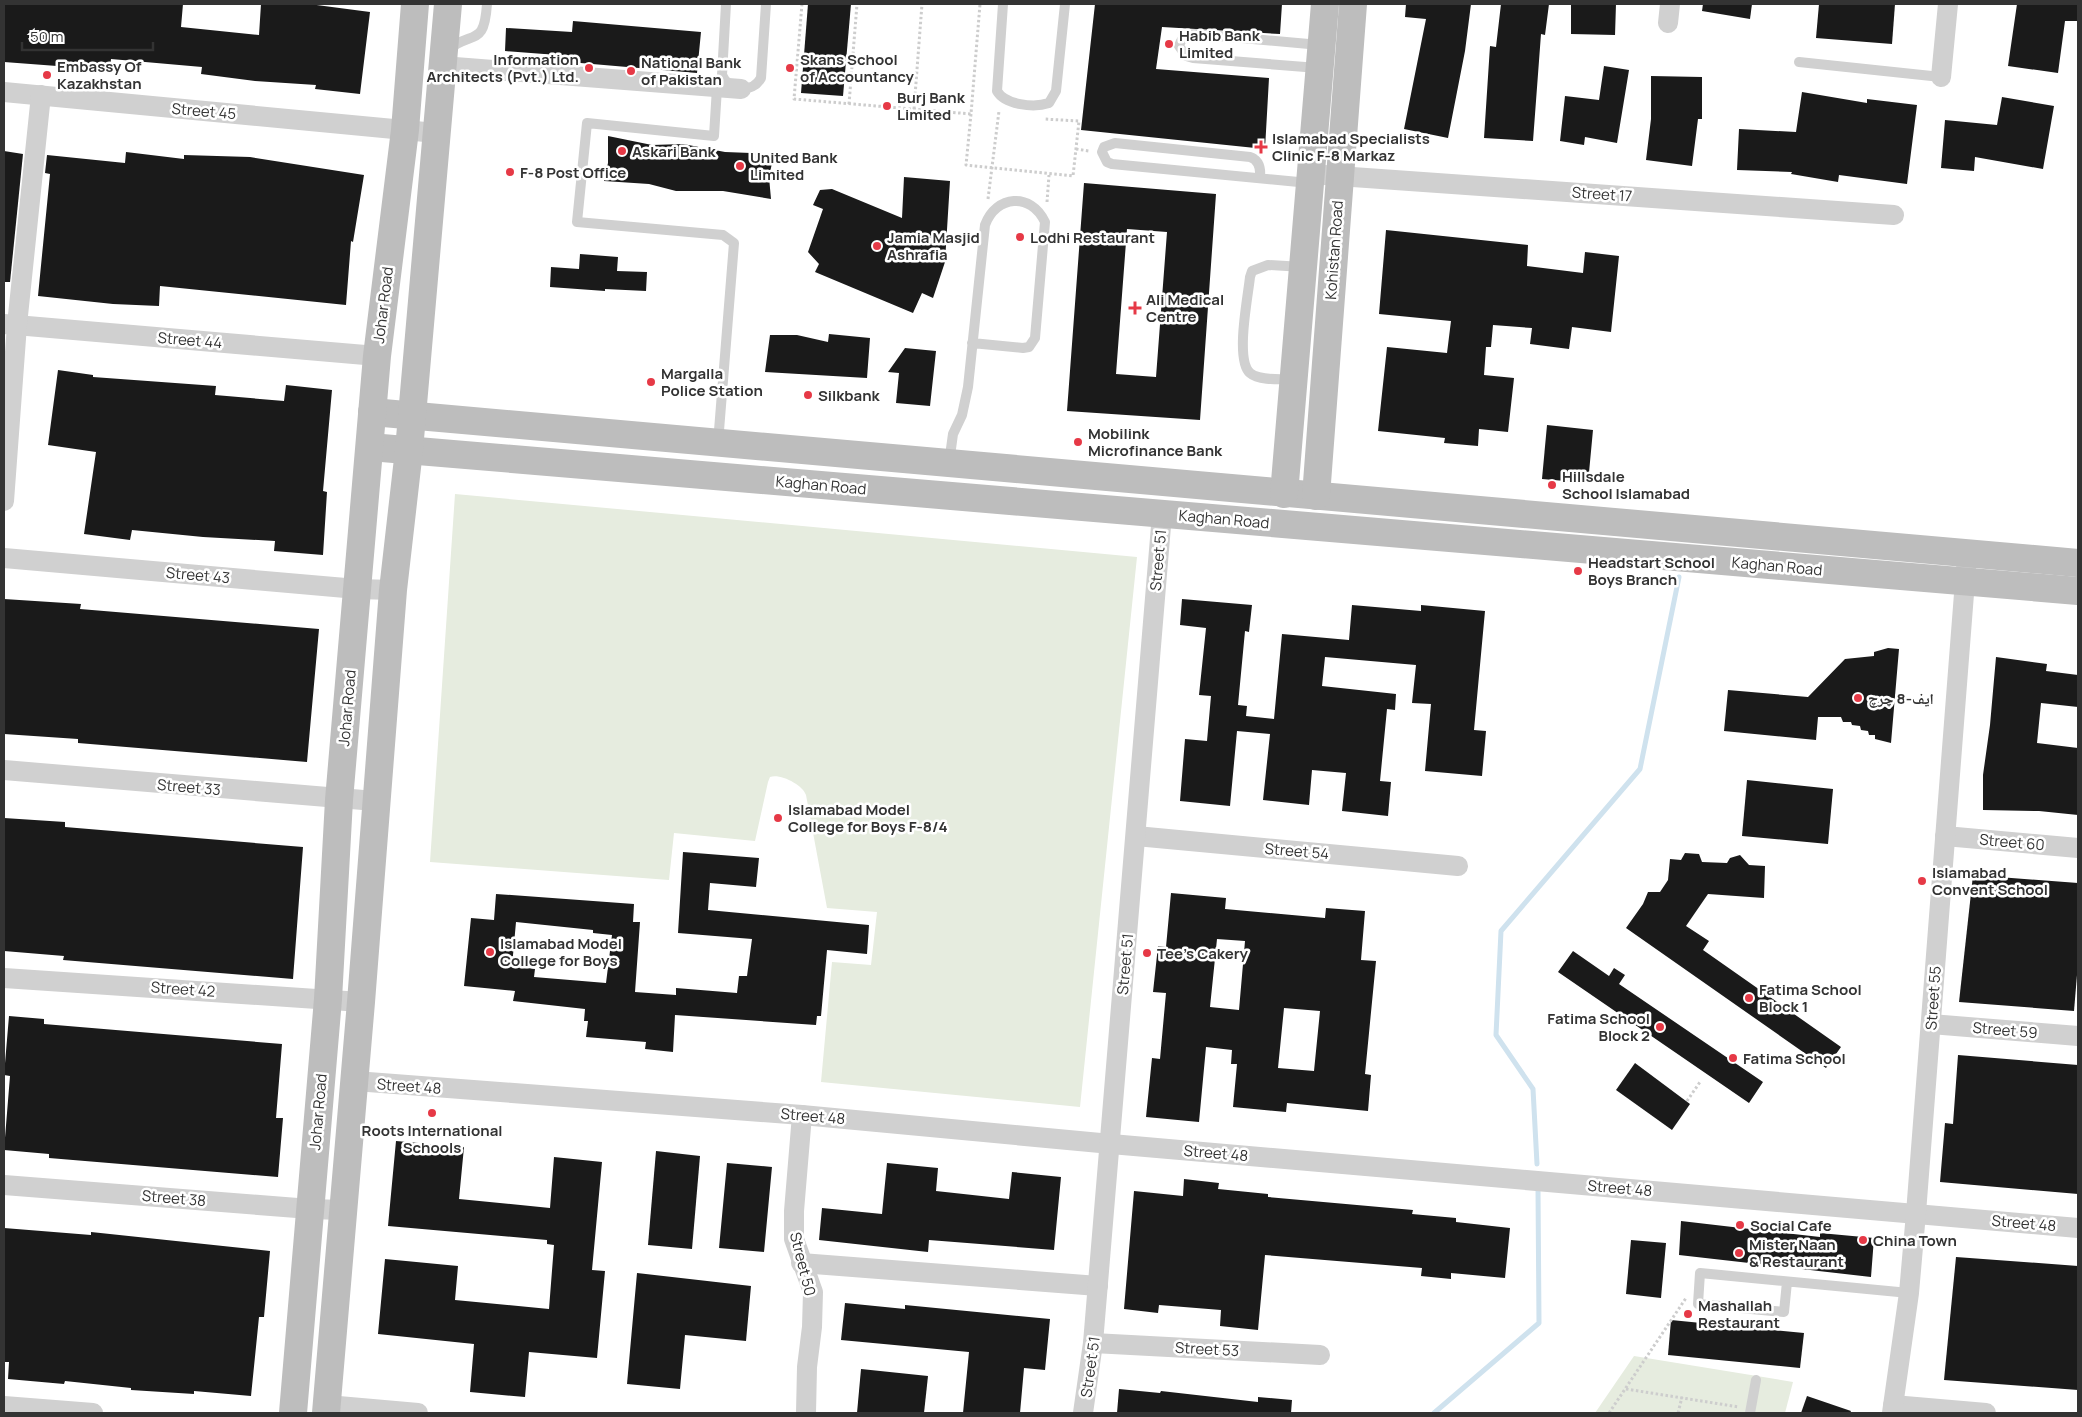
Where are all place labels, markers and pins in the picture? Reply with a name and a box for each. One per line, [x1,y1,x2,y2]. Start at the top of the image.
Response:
place label: Habib Bank Limited [1179,25,1261,63]
marker: Habib Bank Limited [1163,38,1175,50]
place label: Information Architects (Pvt.) Ltd. [426,49,579,87]
place label: Skans School of Accountancy [800,49,915,87]
place label: National Bank of Pakistan [641,52,742,90]
place label: Embassy Of Kazakhstan [57,56,142,94]
marker: Information Architects (Pvt.) Ltd. [583,62,595,74]
marker: Skans School of Accountancy [784,62,796,74]
marker: National Bank of Pakistan [625,65,637,77]
marker: Embassy Of Kazakhstan [41,69,53,81]
place label: Burj Bank Limited [897,87,966,125]
marker: Burj Bank Limited [881,100,893,112]
place label: Islamabad Specialists Clinic F-8 Markaz [1272,128,1430,166]
marker: Islamabad Specialists Clinic F-8 Markaz [1254,140,1268,154]
place label: Askari Bank [632,141,717,162]
marker: Askari Bank [616,145,628,157]
place label: United Bank Limited [750,147,838,185]
marker: United Bank Limited [734,160,746,172]
place label: F-8 Post Office [520,162,626,183]
marker: F-8 Post Office [504,166,516,178]
place label: Jamia Masjid Ashrafia [887,227,980,265]
place label: Lodhi Restaurant [1030,227,1155,248]
marker: Lodhi Restaurant [1014,231,1026,243]
marker: Jamia Masjid Ashrafia [871,240,883,252]
place label: Ali Medical Centre [1146,289,1224,327]
marker: Ali Medical Centre [1128,301,1142,315]
place label: Margalla Police Station [661,363,763,401]
marker: Margalla Police Station [645,376,657,388]
place label: Silkbank [818,385,881,406]
marker: Silkbank [802,389,814,401]
place label: Mobilink Microfinance Bank [1088,423,1223,461]
marker: Mobilink Microfinance Bank [1072,436,1084,448]
place label: Hillsdale School Islamabad [1562,466,1690,504]
marker: Hillsdale School Islamabad [1546,479,1558,491]
place label: Headstart School Boys Branch [1588,552,1715,590]
marker: Headstart School Boys Branch [1572,565,1584,577]
place label: ایف-8 چرچ [1868,688,1934,709]
marker: ایف-8 چرچ [1852,692,1864,704]
place label: Islamabad Model College for Boys F-8/4 [788,799,948,837]
marker: Islamabad Model College for Boys F-8/4 [772,812,784,824]
place label: Islamabad Convent School [1932,862,2048,900]
marker: Islamabad Convent School [1916,875,1928,887]
place label: Islamabad Model College for Boys [500,933,622,971]
place label: Tee's Cakery [1157,943,1249,964]
marker: Islamabad Model College for Boys [484,946,496,958]
marker: Tee's Cakery [1141,947,1153,959]
place label: Fatima School Block 1 [1759,979,1862,1017]
marker: Fatima School Block 1 [1743,992,1755,1004]
place label: Fatima School Block 2 [1547,1008,1650,1046]
marker: Fatima School Block 2 [1654,1021,1666,1033]
place label: Fatima School [1743,1048,1846,1069]
marker: Fatima School [1727,1052,1739,1064]
marker: Roots International Schools [426,1107,438,1119]
place label: Roots International Schools [362,1120,502,1158]
place label: Social Cafe [1750,1215,1832,1236]
marker: Social Cafe [1734,1219,1746,1231]
place label: China Town [1873,1230,1957,1251]
place label: Mister Naan & Restaurant [1749,1234,1844,1272]
marker: China Town [1857,1234,1869,1246]
marker: Mister Naan & Restaurant [1733,1247,1745,1259]
place label: Mashallah Restaurant [1698,1295,1780,1333]
marker: Mashallah Restaurant [1682,1308,1694,1320]

